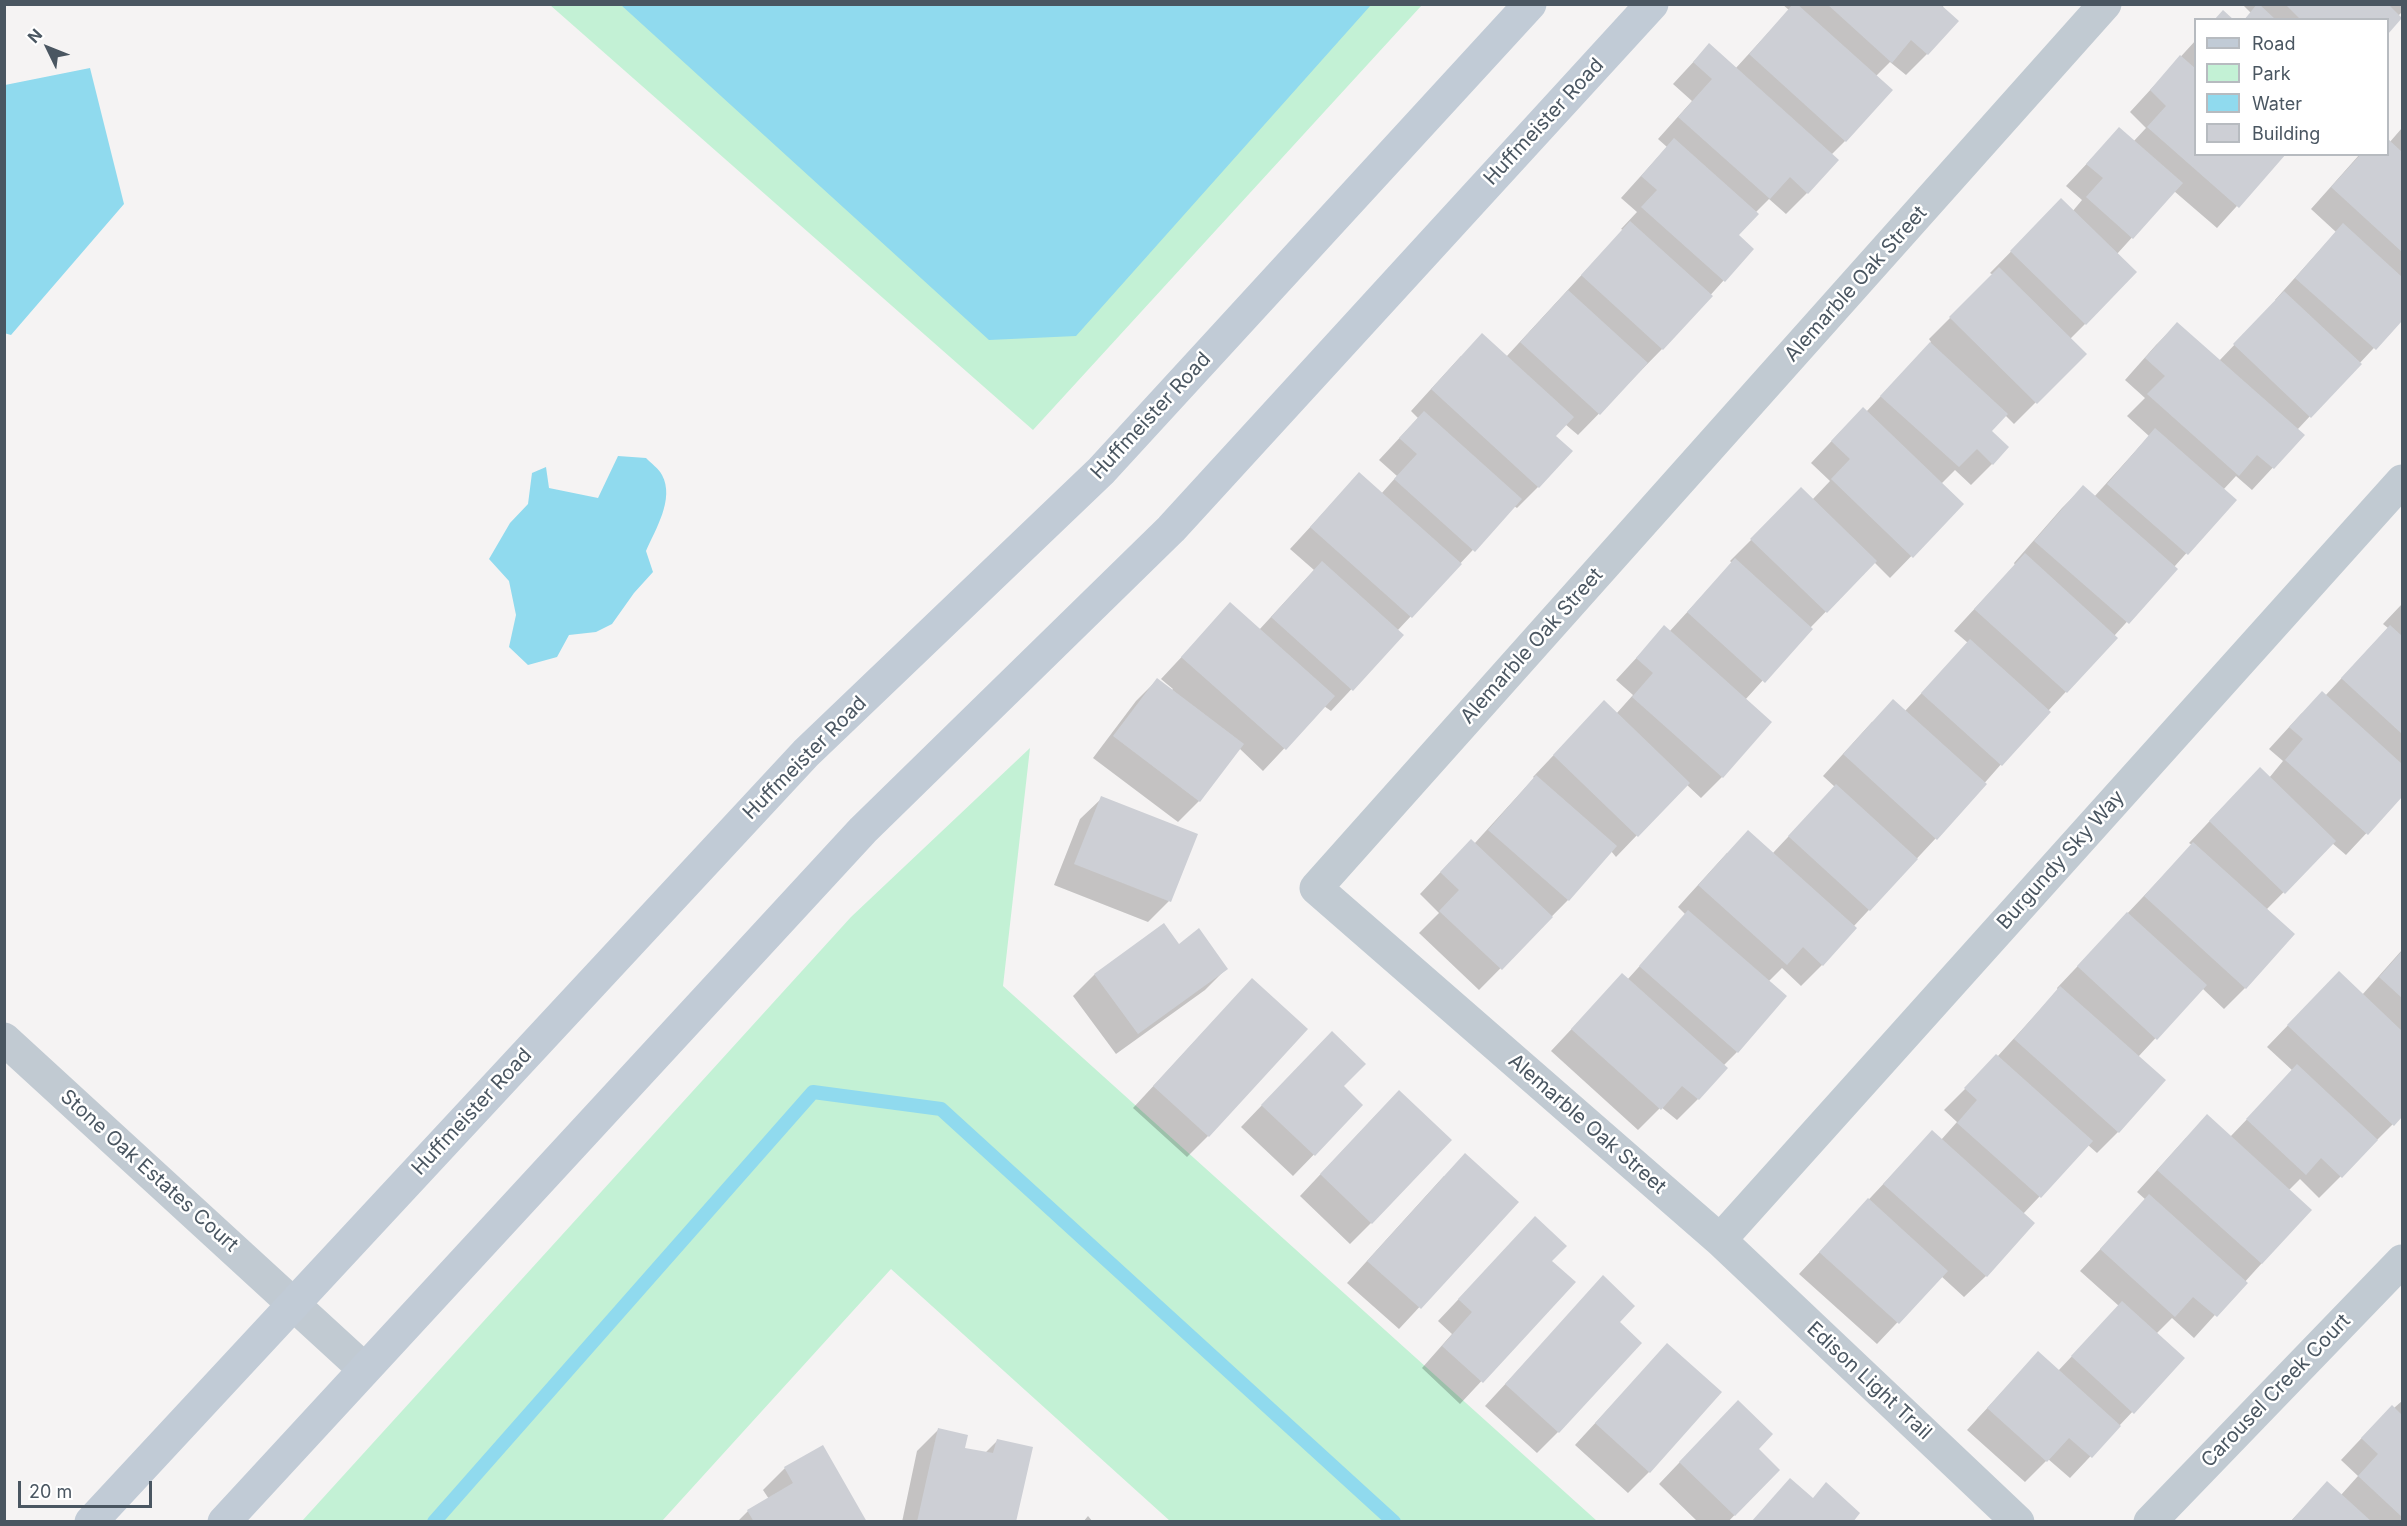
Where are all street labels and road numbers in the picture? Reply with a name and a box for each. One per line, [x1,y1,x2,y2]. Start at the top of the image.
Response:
street label: Huffmeister Road [1479,54,1609,190]
street label: Alemarble Oak Street [1780,201,1932,367]
street label: Huffmeister Road [1086,348,1216,484]
street label: Alemarble Oak Street [1456,563,1608,729]
street label: Huffmeister Road [738,691,872,825]
street label: Burgundy Sky Way [1992,786,2130,934]
street label: Huffmeister Road [407,1044,537,1180]
street label: Alemarble Oak Street [1503,1049,1671,1199]
street label: Stone Oak Estates Court [55,1085,243,1257]
street label: Carousel Creek Court [2196,1309,2356,1473]
street label: Edison Light Trail [1802,1317,1936,1445]

